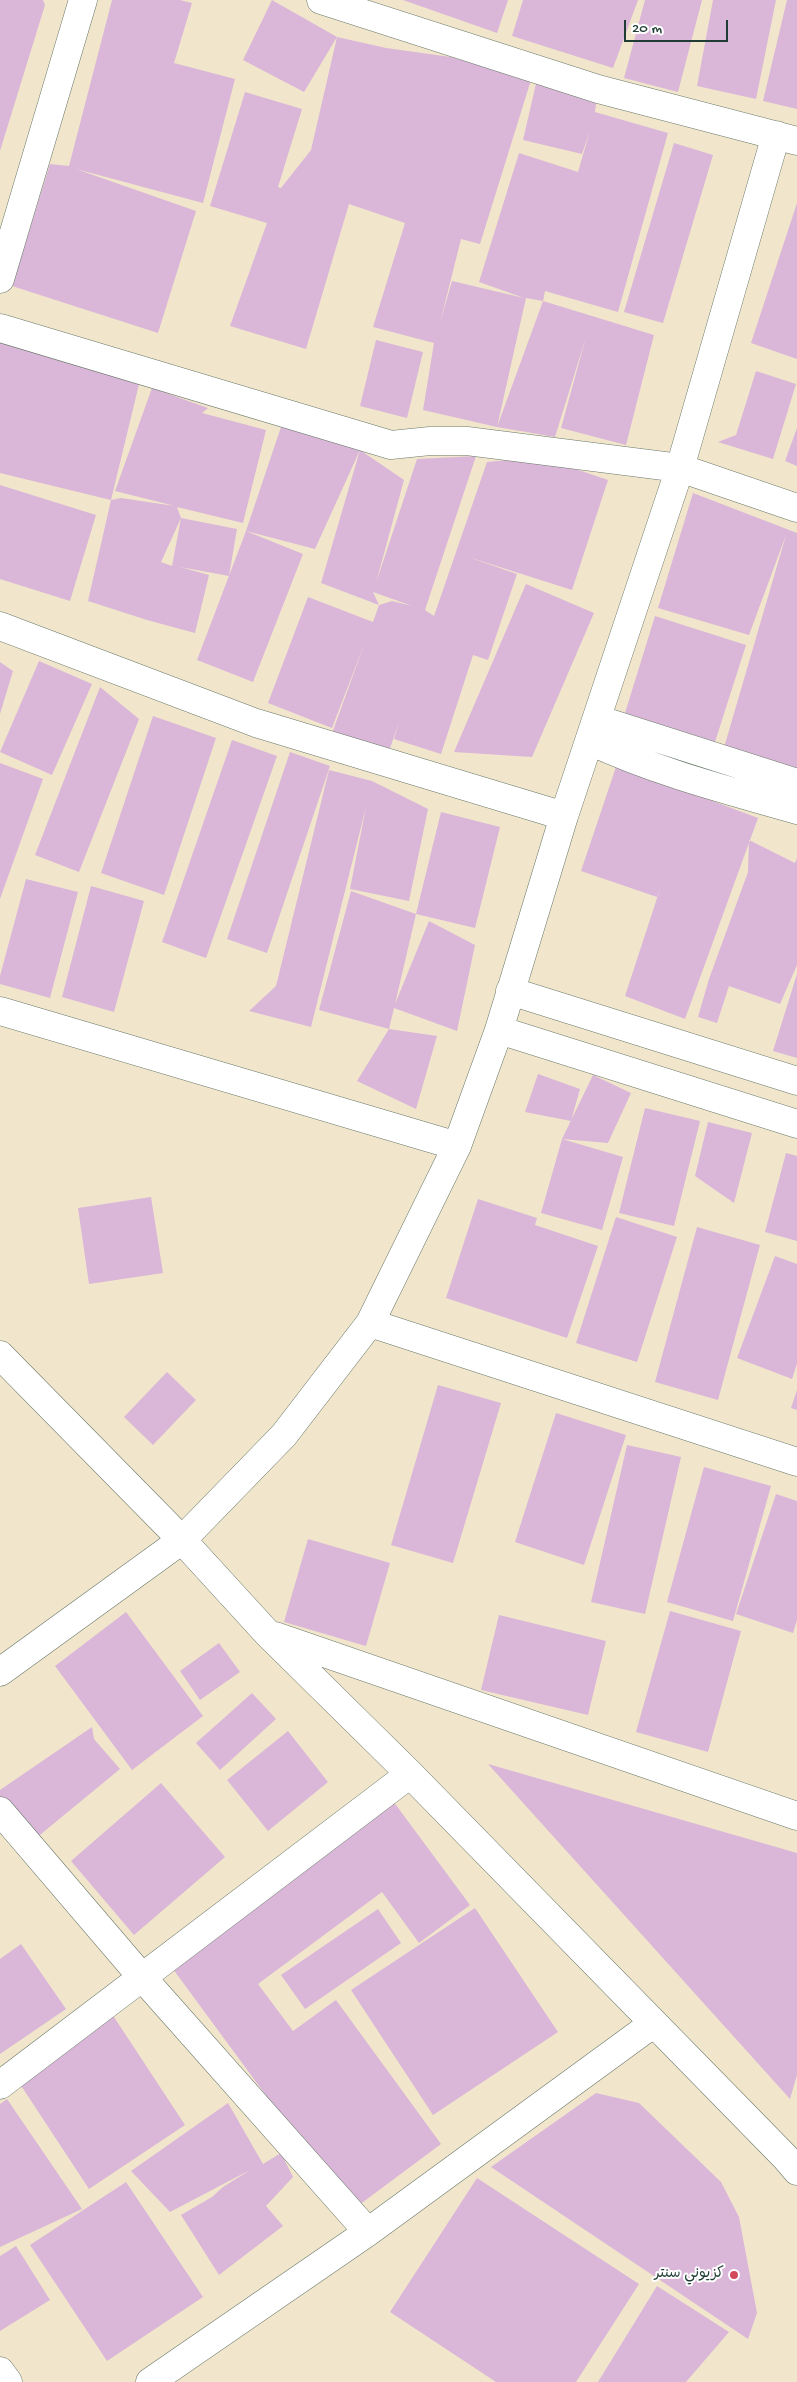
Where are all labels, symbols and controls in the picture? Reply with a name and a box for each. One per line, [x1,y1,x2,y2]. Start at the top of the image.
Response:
scale bar [627,10,731,42]
text: 20 m [632,20,662,38]
place label: كزيوني سنتر [655,2266,724,2284]
marker: كزيوني سنتر [728,2269,740,2281]

